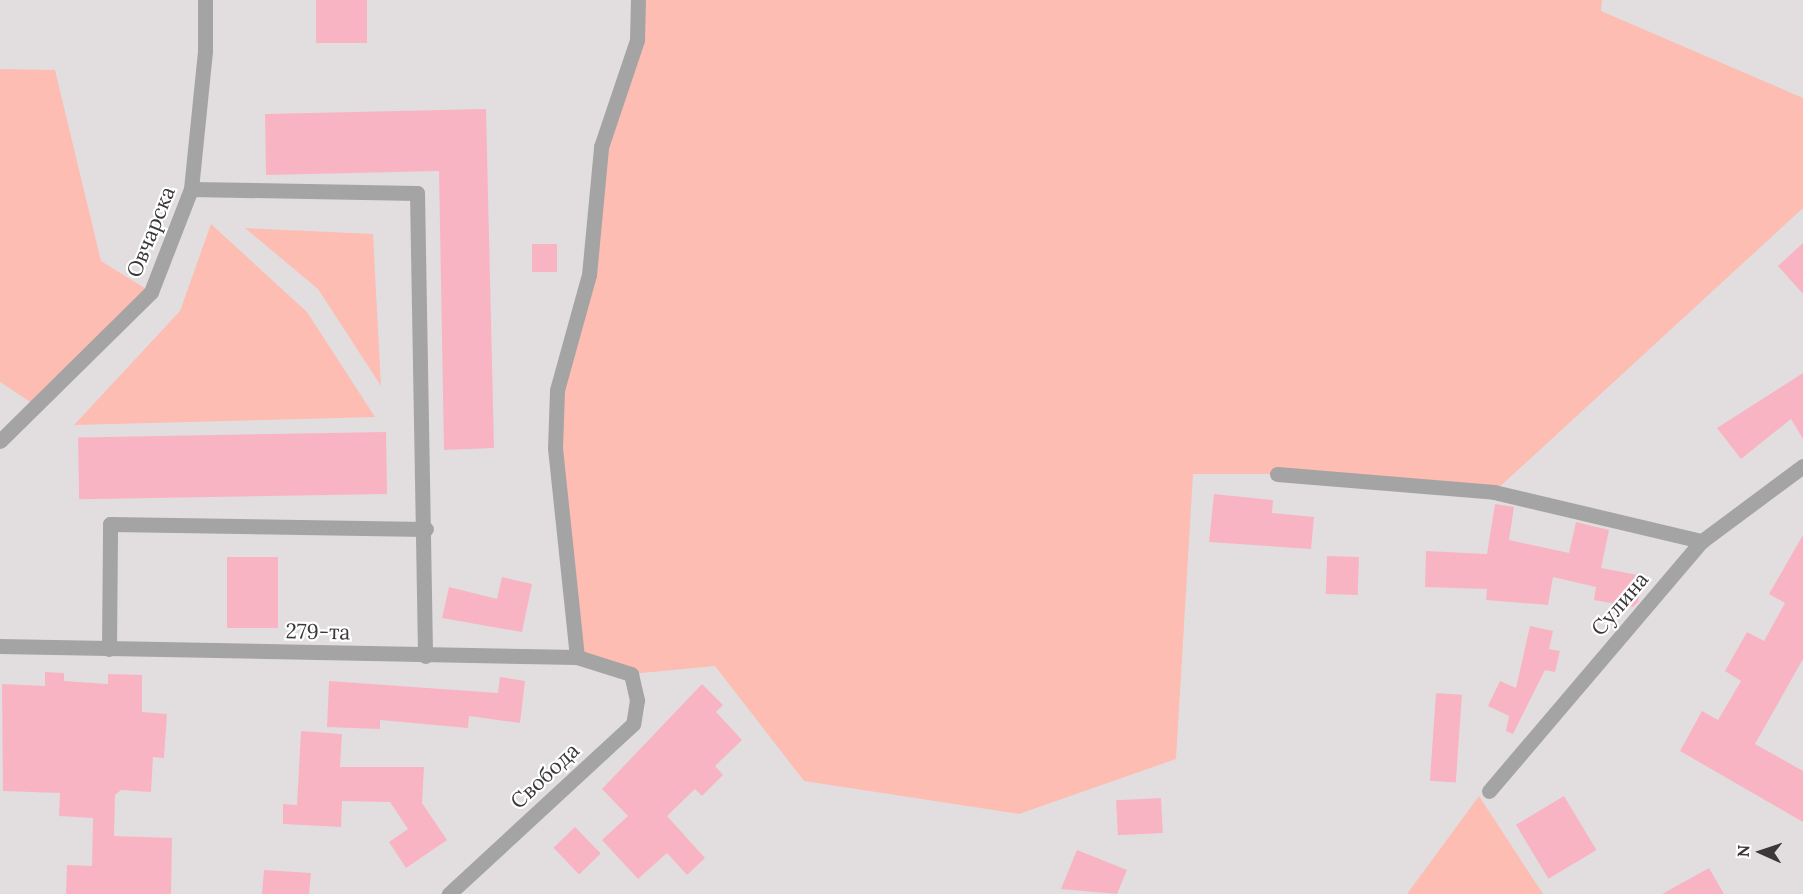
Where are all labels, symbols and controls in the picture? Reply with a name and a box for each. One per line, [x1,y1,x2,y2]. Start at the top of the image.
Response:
street label: Овчарска [121,183,181,281]
street label: Сулина [1586,567,1654,641]
street label: 279-та [285,619,351,645]
street label: Свобода [505,738,585,814]
north arrow [1731,822,1791,882]
text: N [1733,844,1753,858]

